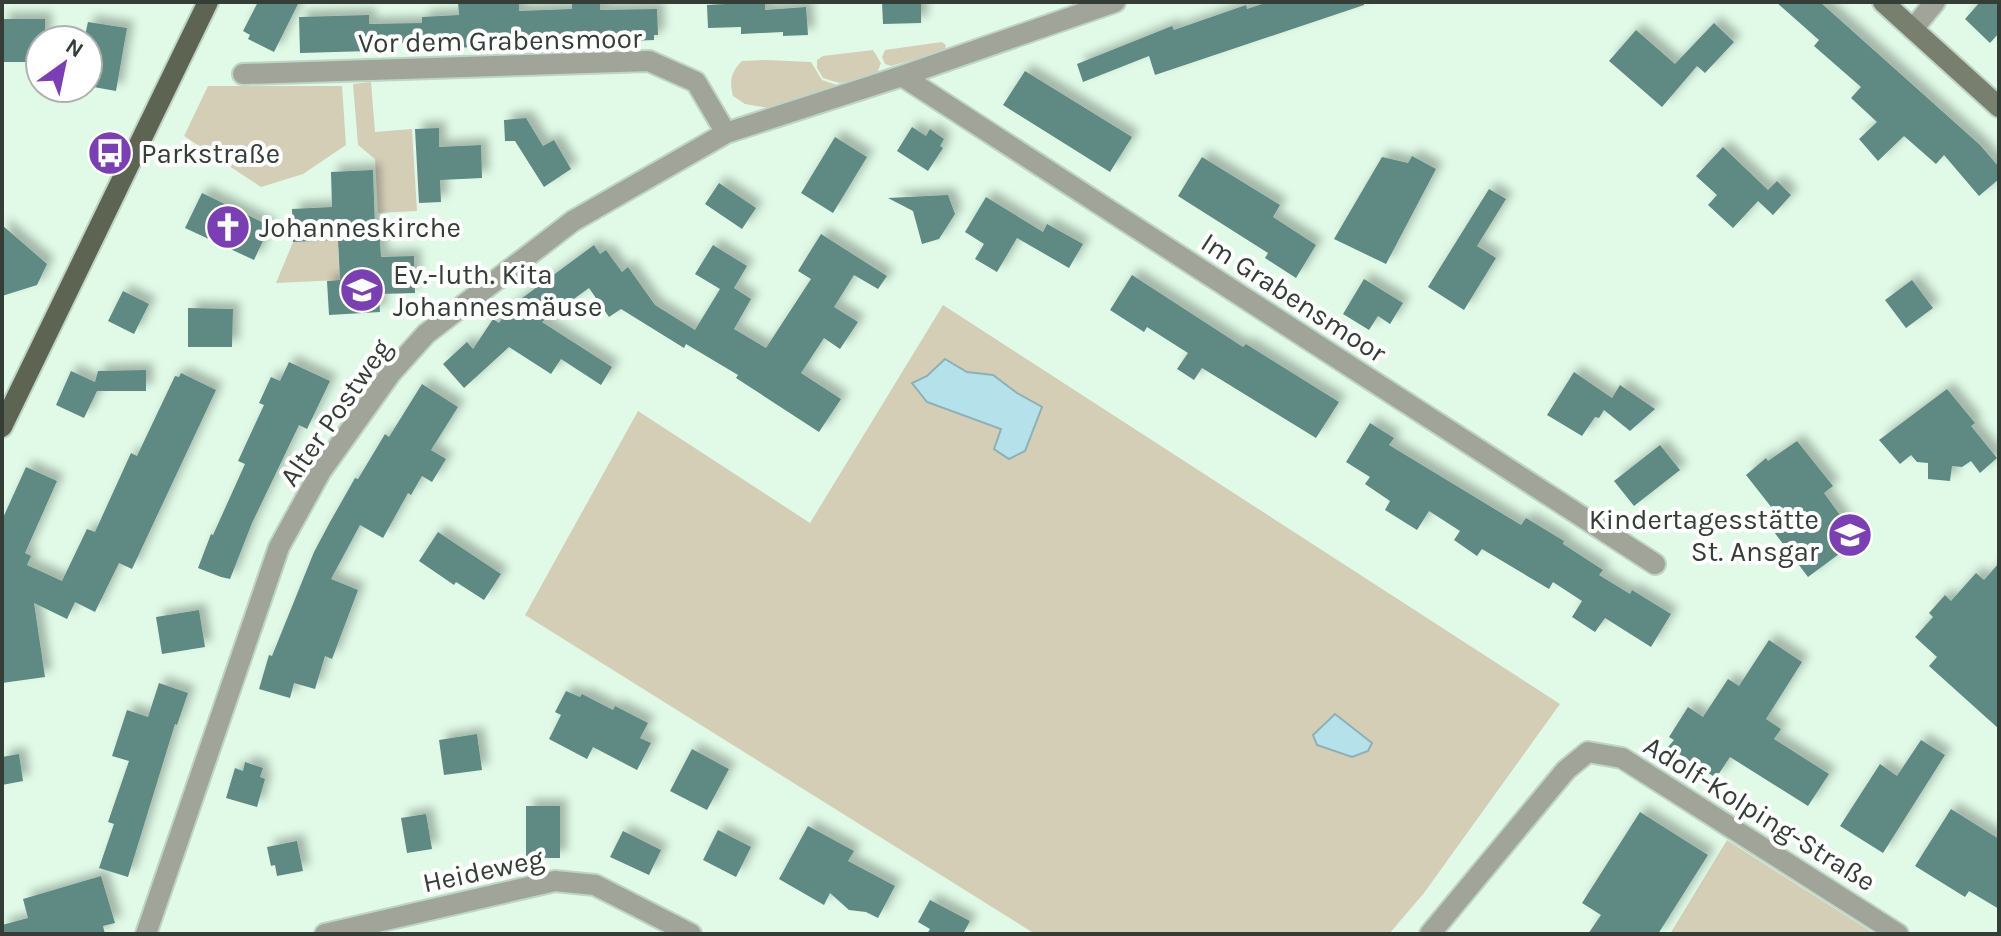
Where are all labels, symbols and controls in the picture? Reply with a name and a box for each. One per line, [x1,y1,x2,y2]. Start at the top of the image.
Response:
street label: Vor dem Grabensmoor [358,22,643,59]
north arrow [24,24,104,104]
text: N [61,33,88,63]
bus stop icon: Parkstraße [86,129,134,177]
place label: Parkstraße [141,137,280,170]
church icon: Johanneskirche [204,203,252,251]
place label: Johanneskirche [259,211,461,244]
street label: Im Grabensmoor [1195,225,1393,370]
place label: Ev.-luth. Kita Johannesmäuse [393,258,602,323]
school or university icon: Ev.-luth. Kita Johannesmäuse [338,266,386,314]
street label: Alter Postweg [273,332,398,492]
place label: Kindertagesstätte St. Ansgar [1589,503,1820,568]
school or university icon: Kindertagesstätte St. Ansgar [1826,511,1874,559]
street label: Adolf-Kolping-Straße [1638,729,1882,898]
street label: Heideweg [420,842,547,899]

